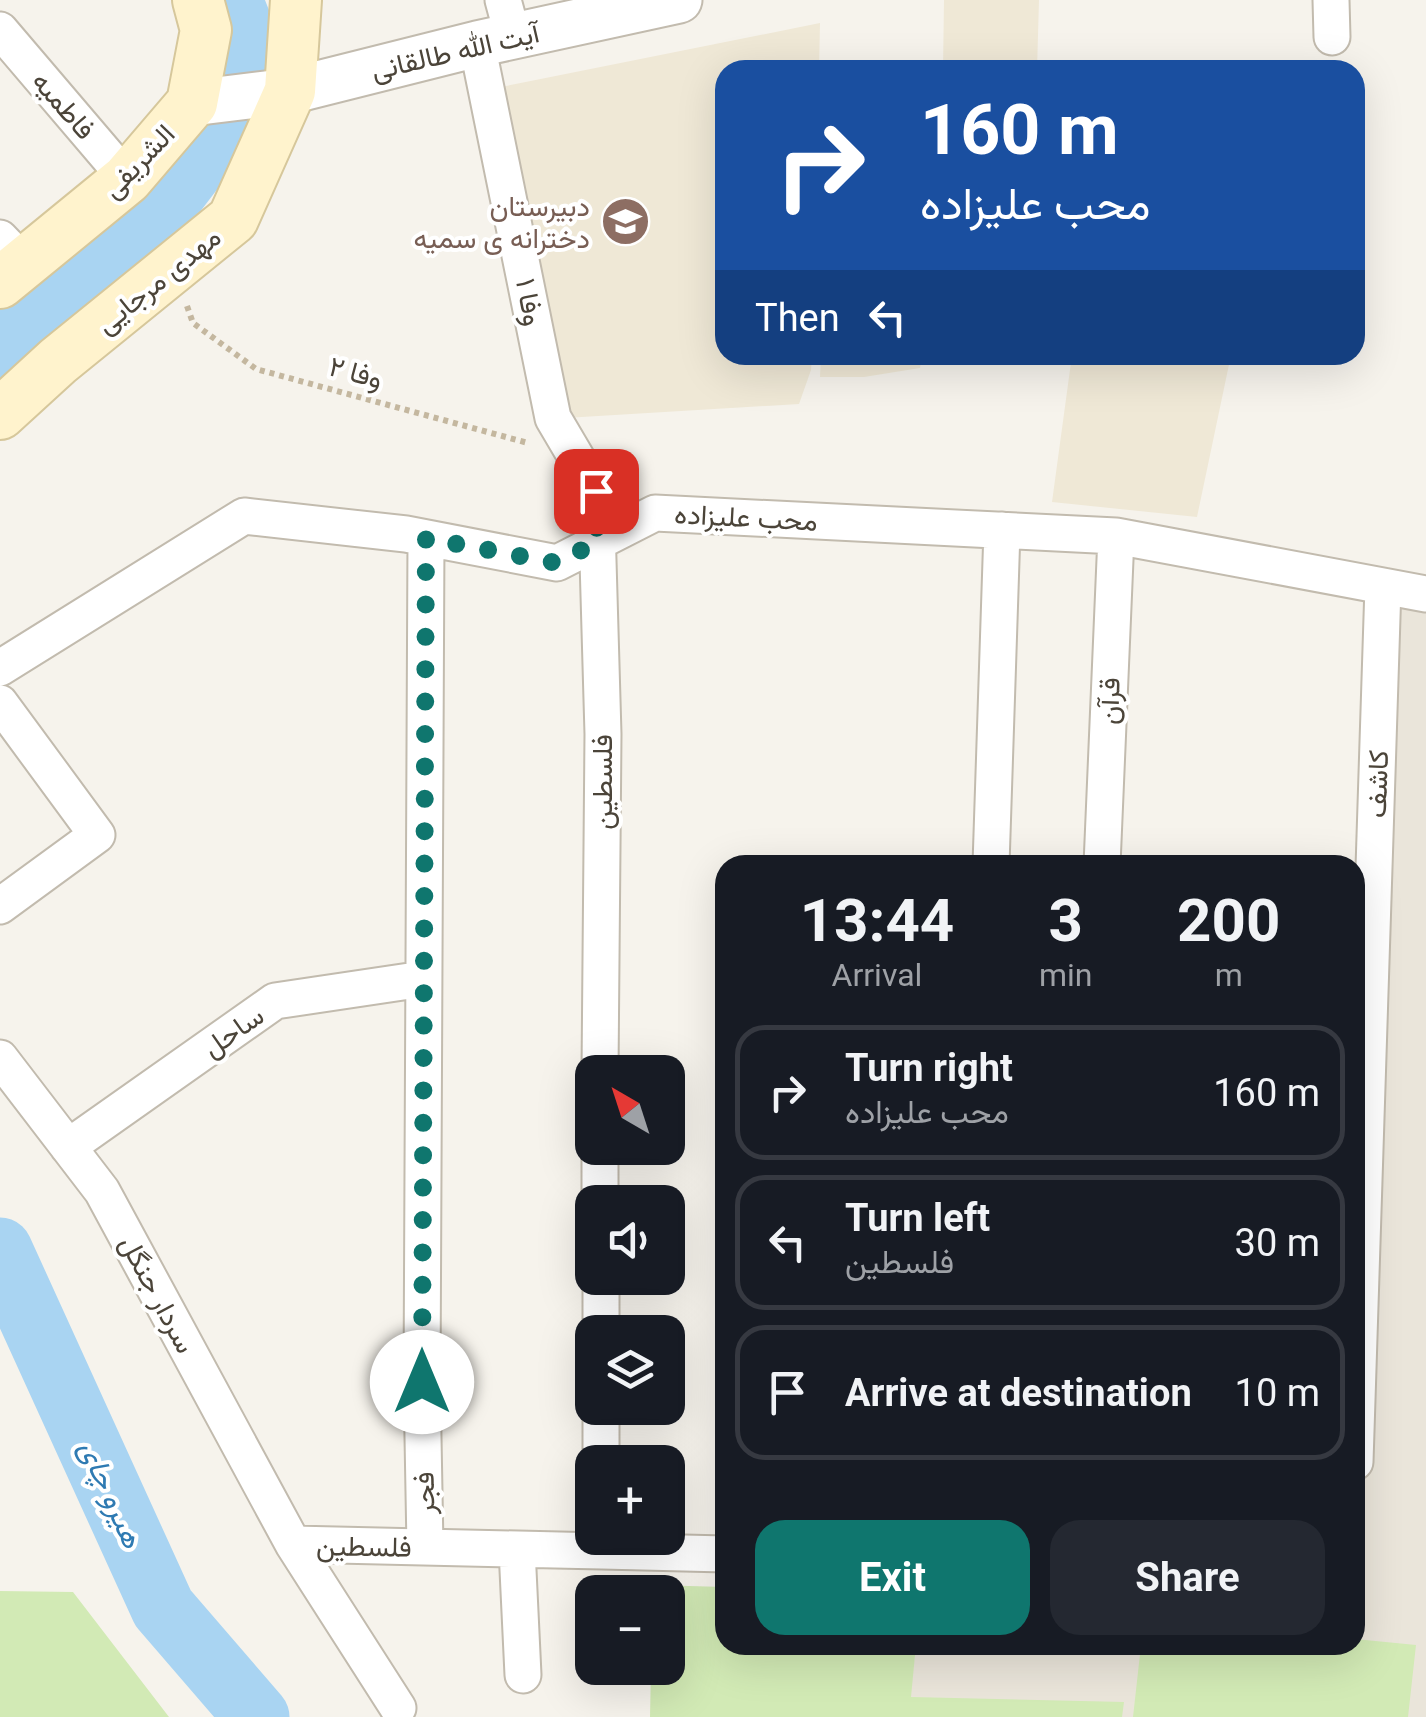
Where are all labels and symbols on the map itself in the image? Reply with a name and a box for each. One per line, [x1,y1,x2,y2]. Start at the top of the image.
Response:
street label: آیت الله طالقانی [368,16,545,87]
street label: فاطمیه [25,65,102,146]
street label: الشریفی [95,118,182,206]
place label: دبیرستان دخترانه ی سمیه [413,190,590,256]
school or university icon: دبیرستان دخترانه ی سمیه [599,196,651,248]
street label: مهدی مرجایی [89,220,228,341]
street label: وفا ۱ [508,276,550,329]
street label: وفا ۲ [325,350,386,396]
pin [554,449,639,534]
street label: محب علیزاده [673,497,818,539]
street label: قرآن [1092,677,1128,725]
street label: فلسطین [586,734,619,830]
street label: کاشف [1360,750,1395,819]
street label: ساحل [196,999,270,1064]
north arrow [575,1055,685,1165]
street label: سردار جنگل [112,1230,202,1359]
position arrow [370,1330,474,1434]
water label: هیرو چای [70,1435,151,1555]
street label: فجر [408,1471,442,1516]
street label: فلسطین [316,1529,412,1564]

